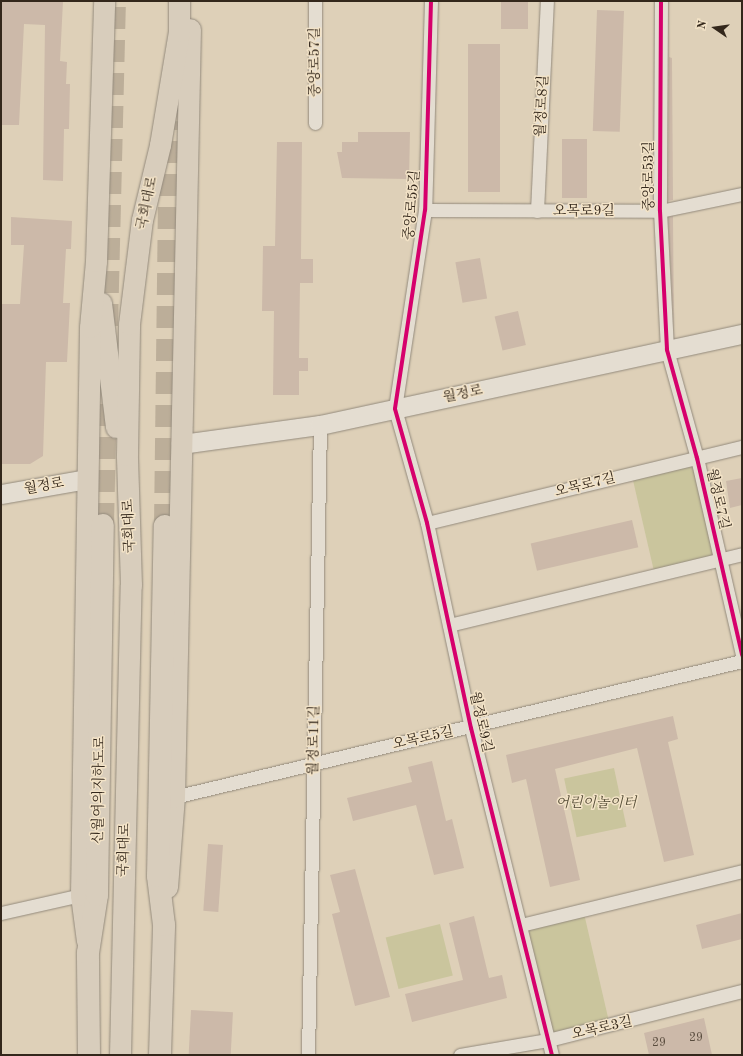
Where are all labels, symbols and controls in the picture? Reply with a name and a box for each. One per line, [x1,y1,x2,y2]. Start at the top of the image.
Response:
north arrow [695,8,735,48]
text: N [697,20,709,31]
street label: 중앙로57길 [307,27,323,97]
street label: 월정로8길 [532,74,552,138]
street label: 중앙로53길 [641,141,657,211]
street label: 중앙로55길 [401,169,423,241]
street label: 국회대로 [133,175,161,231]
street label: 오목로9길 [553,203,615,219]
street label: 월정로 [441,382,485,406]
street label: 월정로7길 [703,467,733,531]
street label: 오목로7길 [553,469,617,501]
street label: 월정로 [23,474,65,498]
street label: 국회대로 [120,499,138,553]
street label: 월정로9길 [466,690,496,754]
street label: 월정로11길 [305,705,323,775]
street label: 오목로5길 [391,723,455,753]
street label: 신월여의지하도로 [90,736,108,844]
park label: 어린이놀이터 [555,795,637,811]
street label: 국회대로 [115,823,133,877]
street label: 오목로3길 [570,1013,634,1043]
house number: 29 [689,1032,703,1046]
house number: 29 [652,1037,666,1051]

